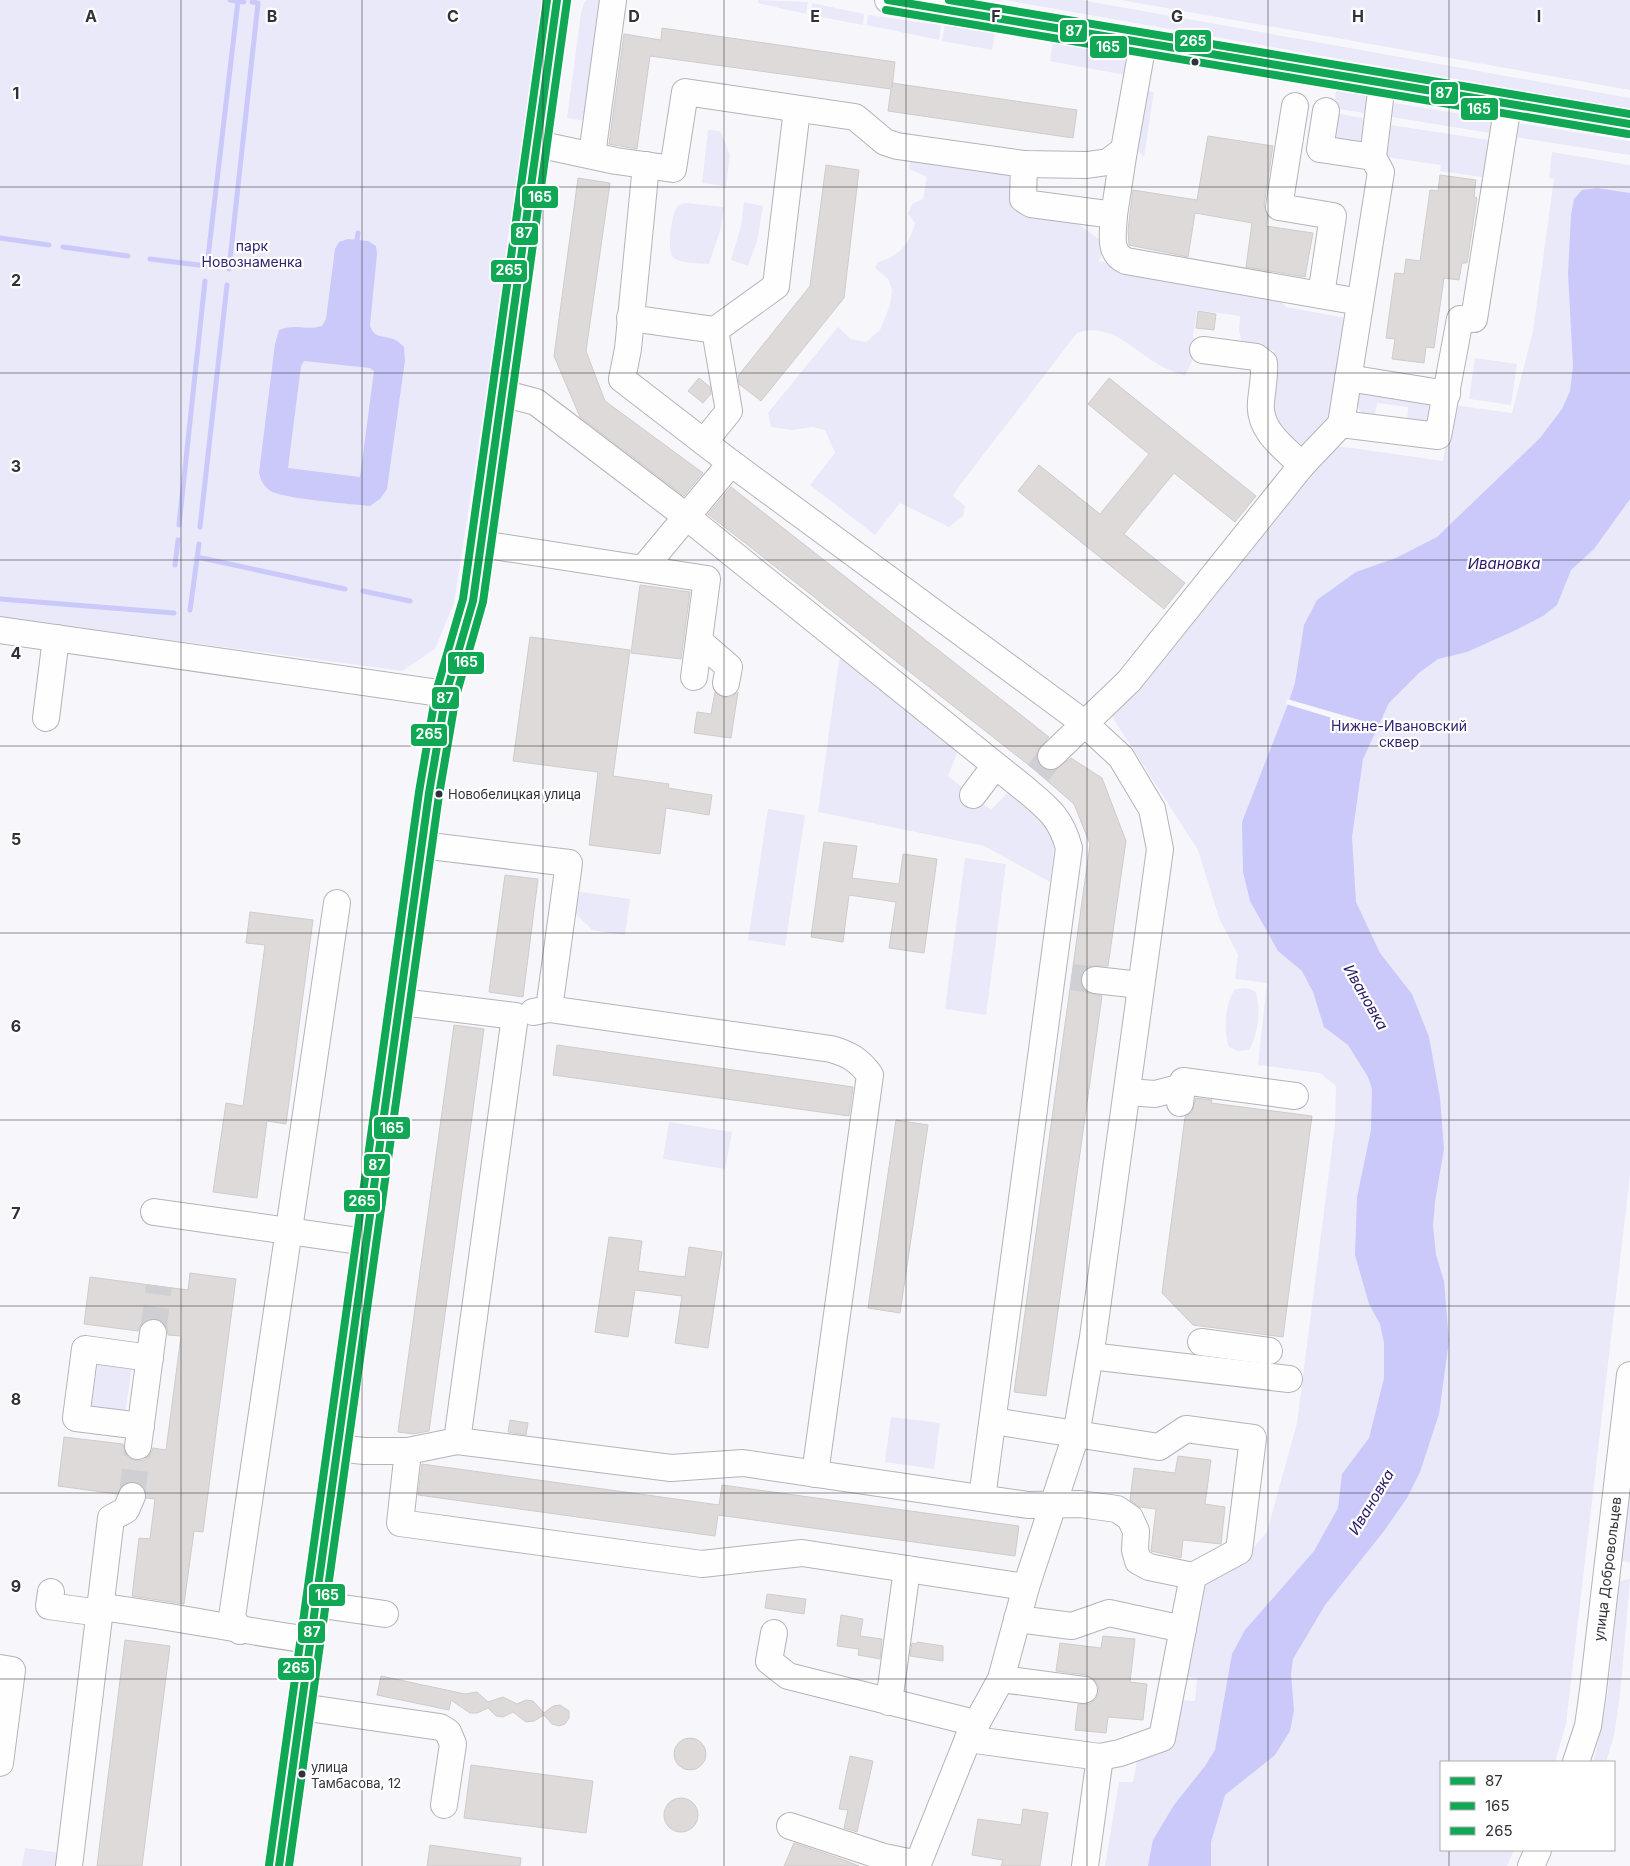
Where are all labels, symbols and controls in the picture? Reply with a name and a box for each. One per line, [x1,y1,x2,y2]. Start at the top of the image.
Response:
text: A [85,6,97,26]
text: B [267,6,277,26]
text: C [447,6,459,26]
text: D [628,6,640,26]
text: E [810,6,820,26]
text: F [991,6,1001,26]
text: G [1171,6,1183,26]
text: H [1352,6,1364,26]
text: I [1537,6,1541,26]
line badge: 87 [1059,19,1088,43]
text: 87 [1065,22,1083,39]
line badge: 265 [1174,29,1212,53]
text: 265 [1180,32,1206,49]
line badge: 165 [1089,35,1128,59]
text: 165 [1096,38,1120,55]
unlabelled marker [1190,57,1200,67]
line badge: 87 [1430,81,1459,105]
text: 1 [13,83,19,103]
text: 87 [1435,84,1453,101]
line badge: 165 [1460,97,1499,121]
text: 165 [1467,100,1491,117]
line badge: 165 [521,185,559,209]
text: 165 [528,188,552,205]
line badge: 87 [510,222,539,246]
text: 87 [515,224,533,241]
park label: парк Новознаменка [202,237,302,270]
line badge: 265 [490,259,528,283]
text: 265 [496,261,522,278]
text: 2 [11,270,21,290]
text: 3 [11,456,21,476]
water label: Ивановка [1468,554,1540,573]
text: 4 [11,643,22,663]
line badge: 165 [447,651,485,675]
text: 165 [454,653,478,670]
line badge: 87 [431,686,460,710]
text: 87 [436,689,454,706]
park label: Нижне-Ивановский сквер [1331,717,1467,750]
line badge: 265 [410,723,448,747]
text: 265 [416,725,442,742]
place label: Новобелицкая улица [448,786,581,802]
marker: Новобелицкая улица [434,789,444,799]
text: 5 [11,829,21,849]
water label: Ивановка [1340,961,1392,1033]
text: 6 [11,1016,21,1036]
line badge: 165 [373,1116,411,1140]
text: 165 [380,1119,404,1136]
line badge: 87 [363,1153,391,1177]
text: 87 [368,1156,386,1173]
line badge: 265 [343,1189,381,1213]
text: 265 [349,1192,375,1209]
text: 7 [11,1203,21,1223]
text: 8 [11,1389,21,1409]
water label: Ивановка [1344,1466,1398,1538]
street label: улица Добровольцев [1590,1496,1624,1642]
text: 9 [11,1576,21,1596]
line badge: 165 [308,1583,346,1607]
text: 165 [315,1586,339,1603]
line badge: 87 [297,1620,326,1644]
text: 87 [303,1623,321,1640]
line badge: 265 [277,1657,315,1681]
text: 265 [283,1659,309,1676]
place label: улица Тамбасова, 12 [311,1759,401,1791]
legend [1440,1761,1615,1851]
marker: улица Тамбасова, 12 [297,1769,307,1779]
text: 87 [1485,1771,1503,1790]
text: 165 [1485,1796,1510,1815]
text: 265 [1485,1821,1513,1840]

